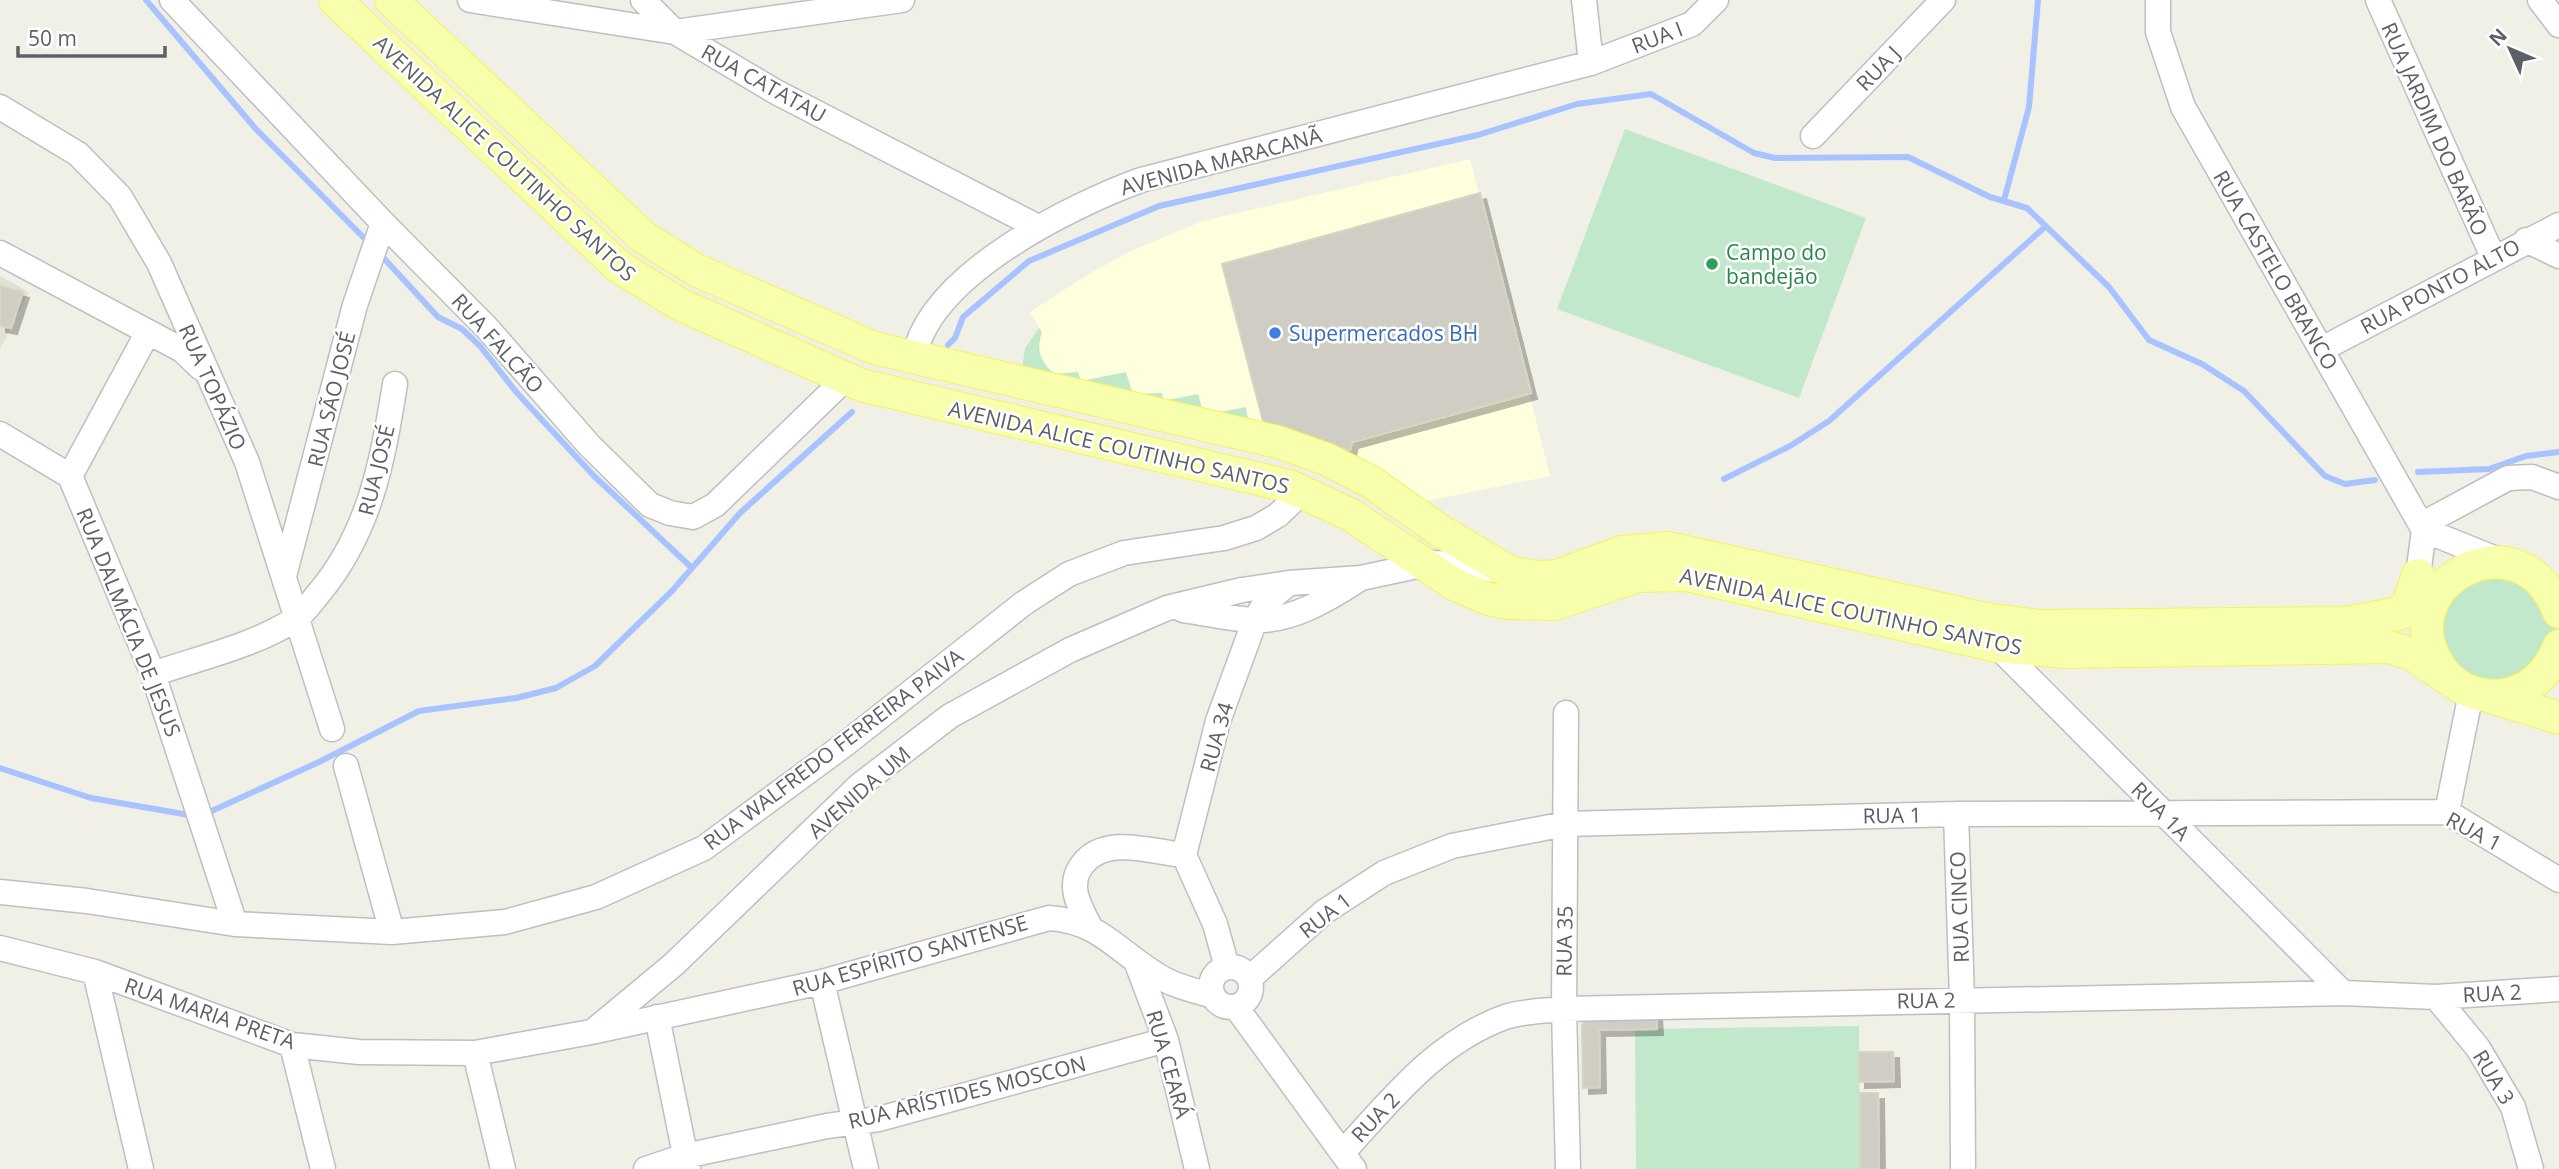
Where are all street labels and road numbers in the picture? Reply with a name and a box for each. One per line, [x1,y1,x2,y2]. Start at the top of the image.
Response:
street label: RUA I [1627,14,1687,60]
street label: RUA JARDIM DO BARÃO [2375,18,2495,240]
street label: AVENIDA ALICE COUTINHO SANTOS [368,29,642,287]
street label: RUA CATATAU [697,37,831,129]
street label: RUA J [1850,39,1906,97]
street label: AVENIDA MARACANÃ [1117,120,1325,201]
street label: RUA CASTELO BRANCO [2207,165,2345,375]
street label: RUA PONTO ALTO [2355,232,2525,340]
street label: RUA FALCÃO [446,287,550,399]
street label: RUA TOPÁZIO [173,320,253,454]
street label: RUA SÃO JOSÉ [301,328,361,470]
street label: AVENIDA ALICE COUTINHO SANTOS [946,394,1292,500]
street label: RUA JOSÉ [351,422,401,518]
street label: RUA DALMÁCIA DE JESUS [70,503,188,741]
street label: AVENIDA ALICE COUTINHO SANTOS [1677,561,2025,661]
street label: RUA WALFREDO FERREIRA PAIVA [697,642,969,856]
street label: RUA 34 [1193,699,1239,775]
street label: AVENIDA UM [802,740,916,844]
street label: RUA 1A [2126,776,2197,847]
street label: RUA 1 [1862,800,1922,830]
street label: RUA 1 [2441,805,2507,857]
street label: RUA CINCO [1943,851,1975,963]
street label: RUA 1 [1293,886,1357,944]
street label: RUA 35 [1549,905,1579,977]
street label: RUA ESPÍRITO SANTENSE [789,908,1031,1002]
street label: RUA MARIA PRETA [121,971,300,1056]
street label: RUA 2 [2462,977,2522,1009]
street label: RUA 2 [1896,985,1956,1015]
street label: RUA CEARÁ [1140,1007,1198,1122]
street label: RUA 3 [2467,1044,2521,1110]
street label: RUA ARÍSTIDES MOSCON [845,1049,1089,1135]
street label: RUA 2 [1345,1086,1405,1148]

